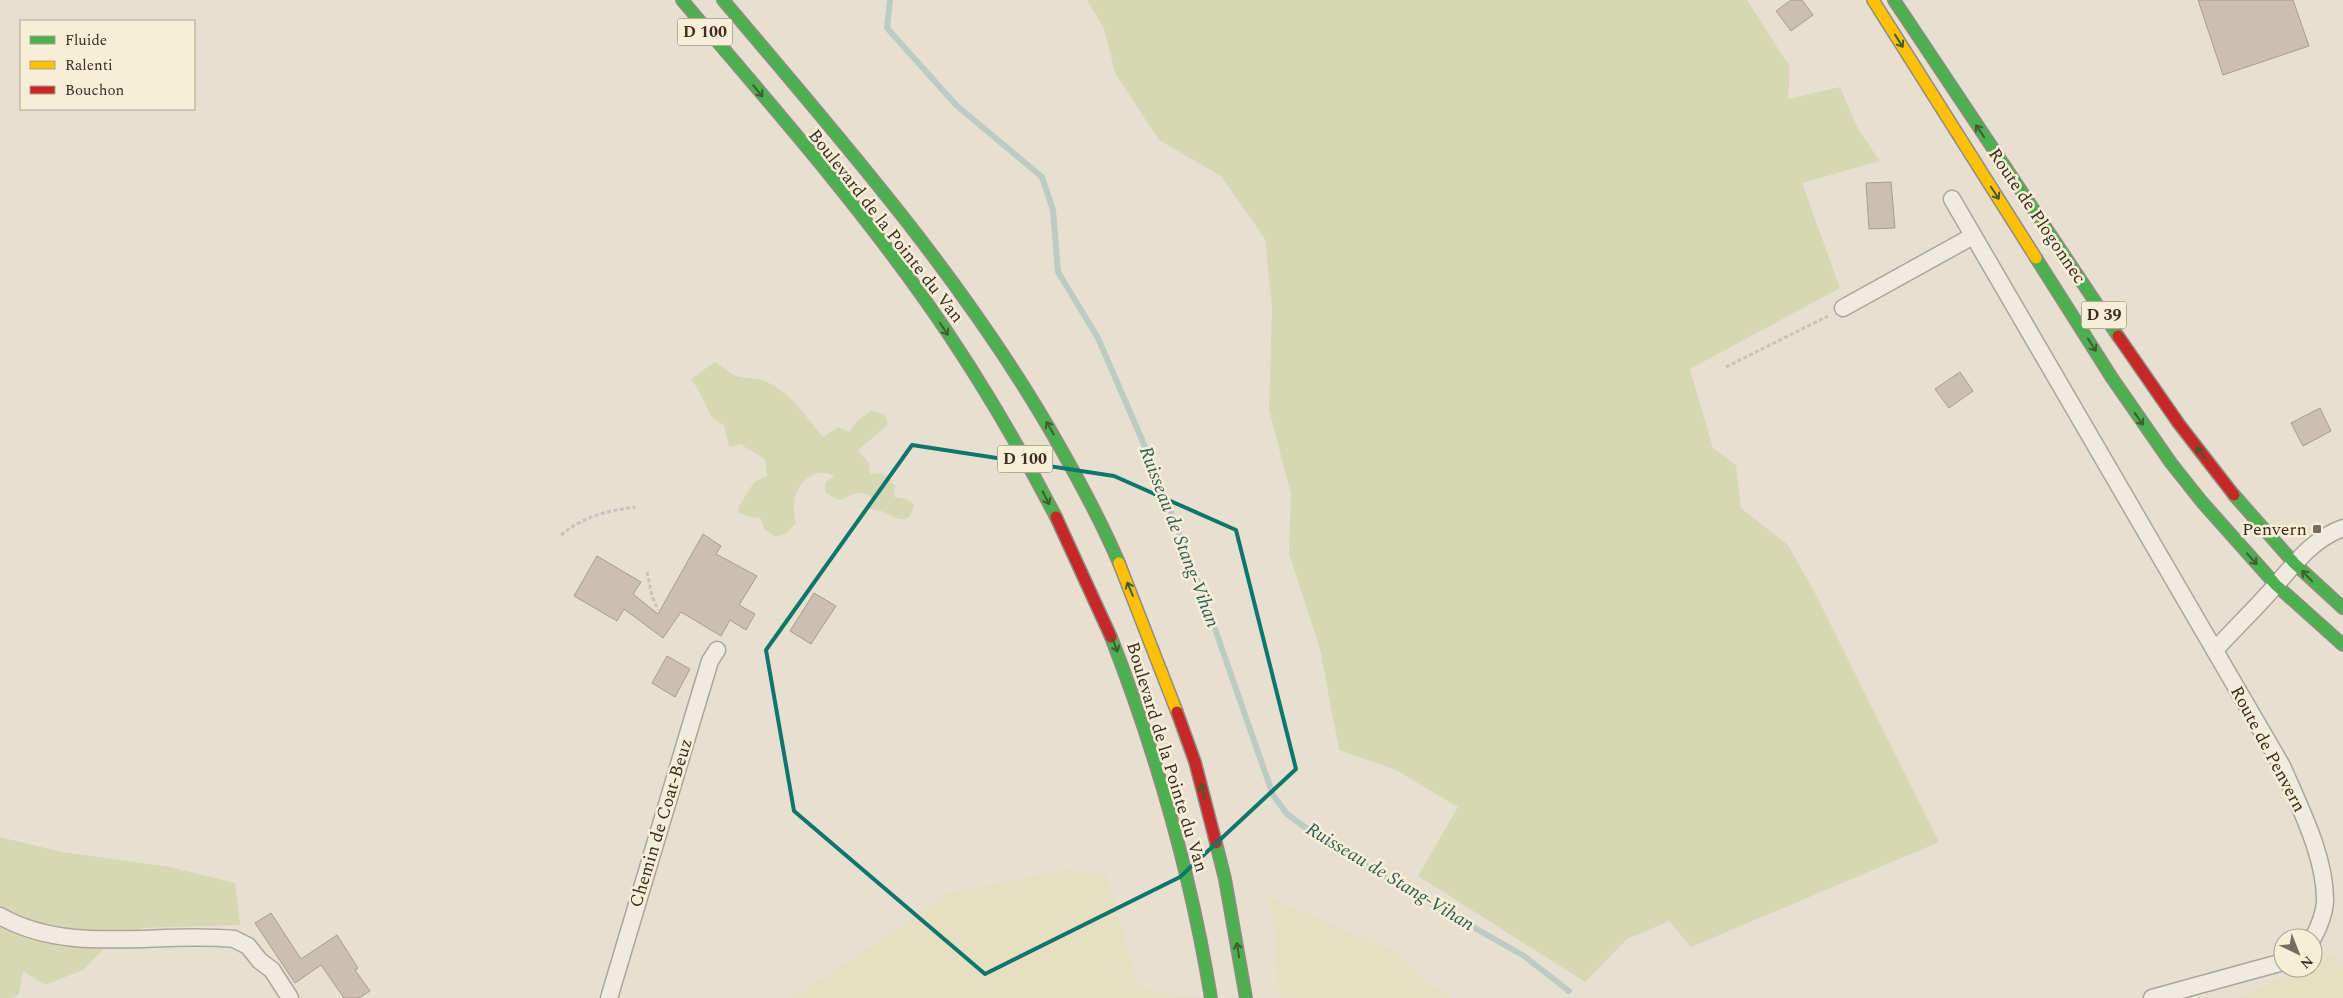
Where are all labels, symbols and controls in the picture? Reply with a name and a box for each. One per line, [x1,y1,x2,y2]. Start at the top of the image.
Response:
road number: D 100 [678,18,732,46]
legend [20,20,195,110]
text: Fluide [65,29,107,52]
one-way arrow [1894,34,1904,48]
text: Ralenti [65,54,113,77]
text: Bouchon [65,79,125,102]
one-way arrow [752,84,763,97]
street label: Boulevard de la Pointe du Van [802,123,970,329]
one-way arrow [1975,125,1985,139]
street label: Route de Plogonnec [1981,143,2093,289]
one-way arrow [1990,186,2001,200]
road number: D 39 [2082,302,2126,328]
one-way arrow [939,322,949,336]
one-way arrow [2087,338,2097,352]
one-way arrow [2134,411,2144,425]
one-way arrow [1044,422,1054,436]
water label: Ruisseau de Stang-Vihan [1131,442,1227,632]
road number: D 100 [998,446,1052,472]
one-way arrow [2195,447,2206,460]
one-way arrow [1042,490,1051,505]
place label: Penvern [2242,516,2307,543]
marker: Penvern [2311,523,2323,535]
one-way arrow [2246,552,2258,565]
one-way arrow [2301,570,2313,582]
one-way arrow [1124,582,1134,597]
one-way arrow [1111,638,1120,653]
street label: Boulevard de la Pointe du Van [1119,638,1215,876]
street label: Route de Penvern [2223,681,2313,817]
street label: Chemin de Coat-Beuz [622,735,700,911]
one-way arrow [1197,784,1207,800]
water label: Ruisseau de Stang-Vihan [1300,815,1480,939]
north arrow [2273,928,2323,978]
one-way arrow [1233,942,1243,958]
text: N [2295,951,2318,974]

